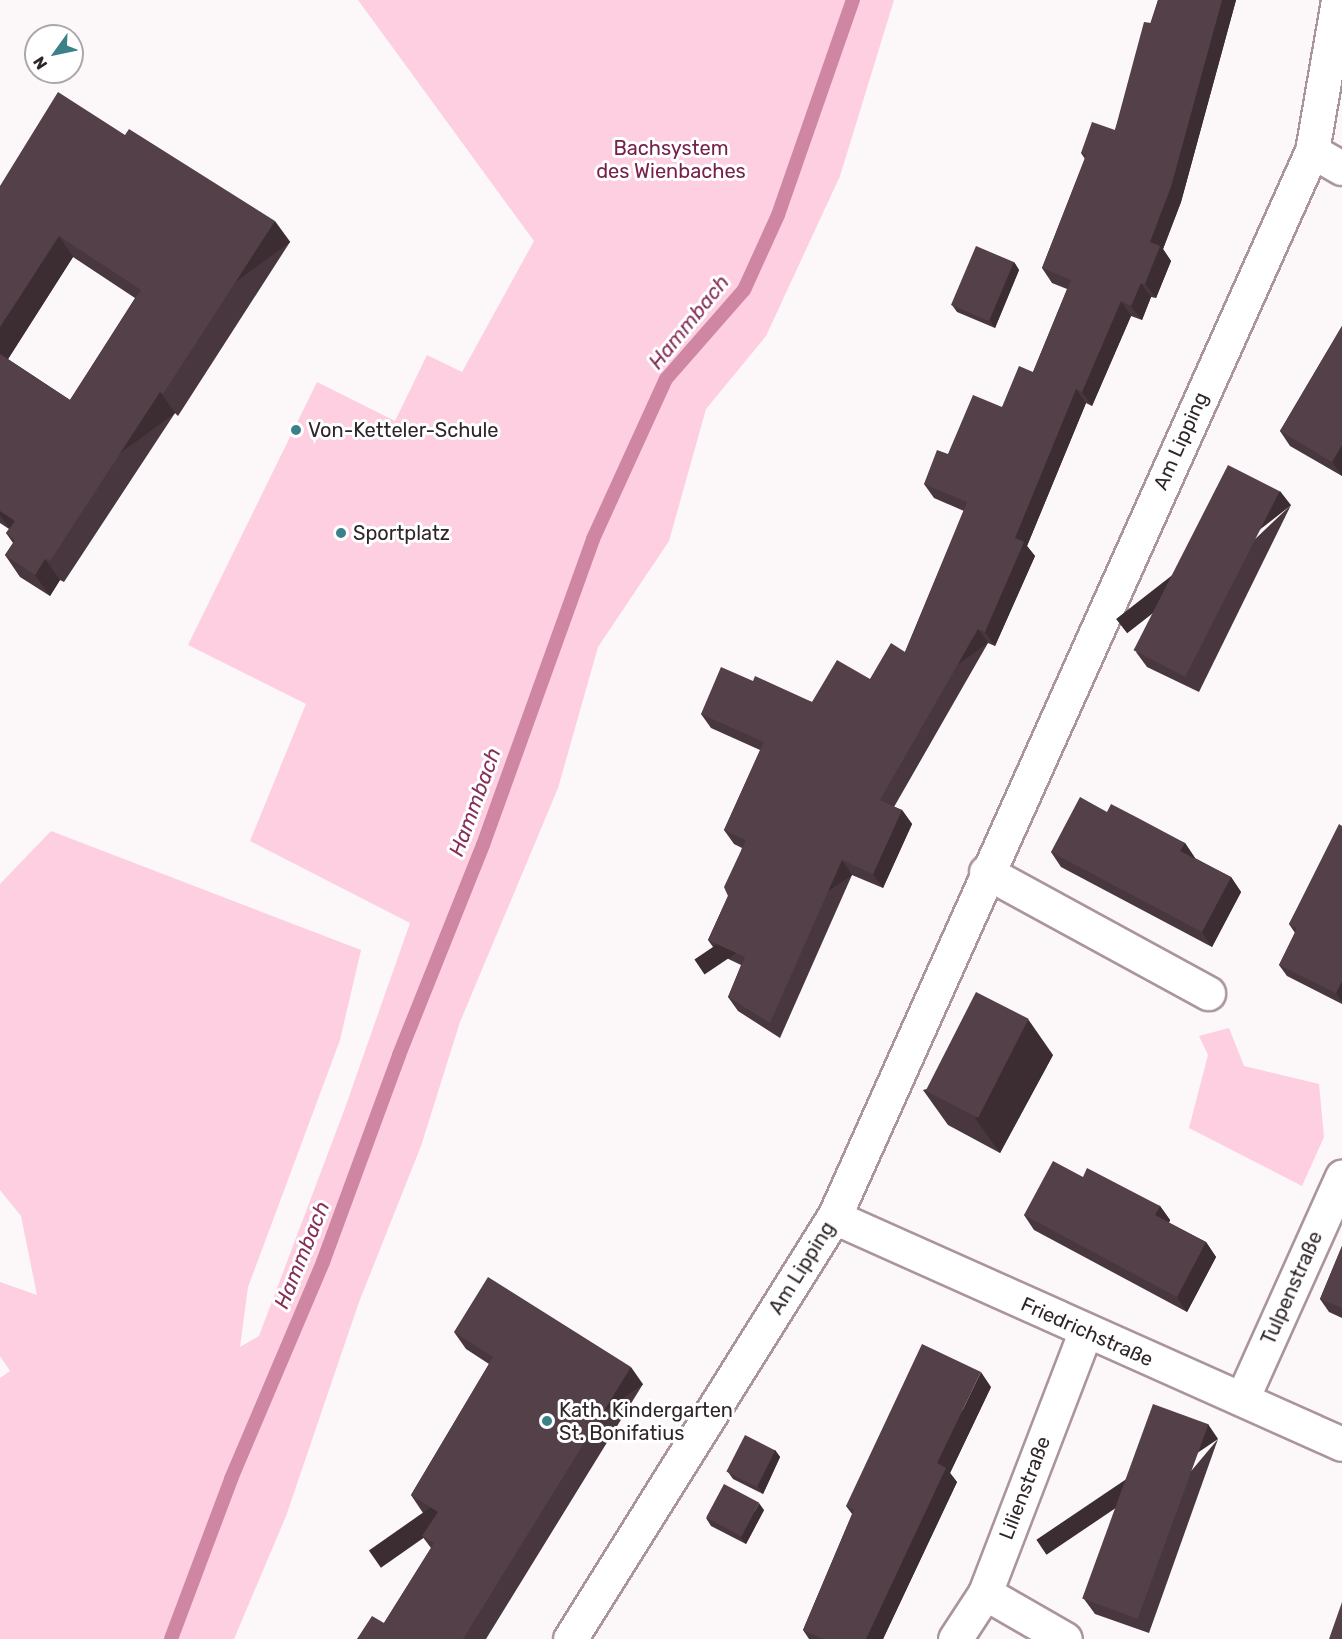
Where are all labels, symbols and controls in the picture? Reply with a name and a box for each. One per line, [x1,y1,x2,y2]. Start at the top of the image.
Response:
north arrow [24,24,84,84]
text: N [29,53,51,73]
park label: Bachsystem des Wienbaches [596,137,746,184]
water label: Hammbach [643,270,735,374]
street label: Am Lipping [1149,388,1213,494]
place label: Von-Ketteler-Schule [308,418,499,442]
marker: Von-Ketteler-Schule [289,423,303,437]
place label: Sportplatz [353,521,450,545]
marker: Sportplatz [334,526,348,540]
water label: Hammbach [444,744,506,860]
water label: Hammbach [269,1198,335,1312]
street label: Am Lipping [764,1217,840,1319]
street label: Tulpenstraße [1256,1228,1328,1348]
street label: Friedrichstraße [1017,1292,1157,1372]
place label: Kath. Kindergarten St. Bonifatius [559,1398,733,1445]
marker: Kath. Kindergarten St. Bonifatius [540,1414,554,1428]
street label: Lilienstraße [994,1433,1056,1543]

